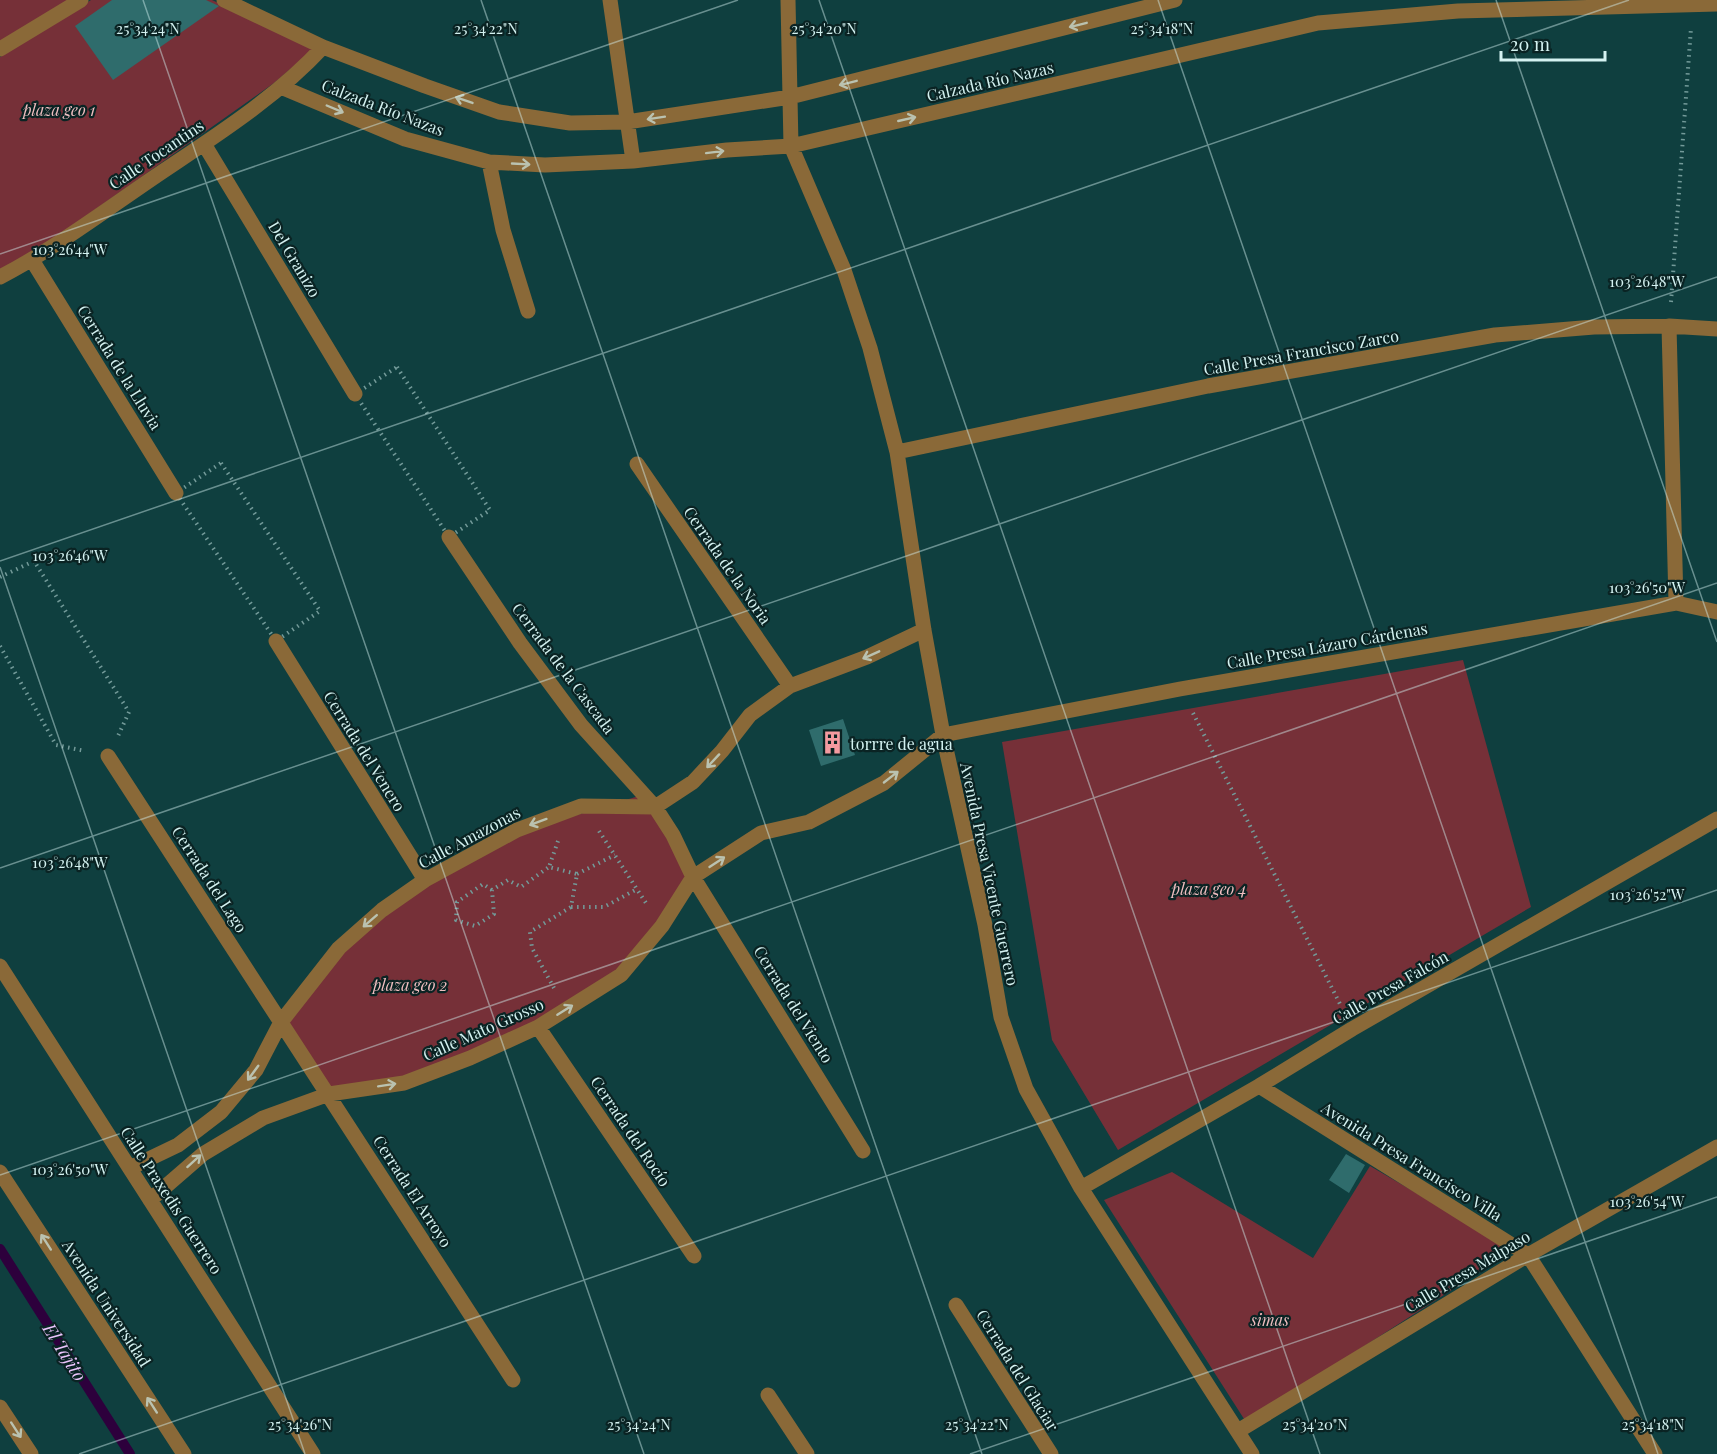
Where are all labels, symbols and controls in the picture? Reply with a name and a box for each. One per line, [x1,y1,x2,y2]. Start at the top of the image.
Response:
text: 25°34'24"N [116,18,180,38]
text: 25°34'22"N [454,18,518,38]
text: 25°34'20"N [791,18,857,38]
text: 25°34'18"N [1131,18,1194,38]
one-way arrow [1068,19,1087,31]
scale bar [1501,24,1604,62]
text: 20 m [1510,32,1550,56]
street label: Calzada Río Nazas [924,56,1056,106]
street label: Calzada Río Nazas [319,74,447,140]
one-way arrow [839,77,858,89]
one-way arrow [456,93,474,104]
park label: plaza geo 1 [21,99,96,120]
one-way arrow [326,105,344,116]
one-way arrow [647,113,667,124]
one-way arrow [897,113,916,125]
street label: Calle Tocantins [105,115,207,193]
one-way arrow [705,146,725,157]
one-way arrow [510,159,530,170]
street label: Del Granizo [264,217,326,301]
text: 103°26'44"W [33,239,108,259]
text: 103°26'48"W [1609,271,1685,291]
street label: Cerrada de la Lluvia [73,301,167,433]
street label: Calle Presa Francisco Zarco [1202,324,1401,380]
street label: Cerrada de la Noria [679,502,777,628]
text: 103°26'46"W [32,545,108,565]
text: 103°26'50"W [1609,577,1686,597]
street label: Cerrada de la Cascada [508,598,620,738]
street label: Calle Presa Lázaro Cárdenas [1225,617,1429,673]
one-way arrow [862,650,881,661]
street label: Cerrada del Venero [319,687,411,815]
building icon: torrre de agua [819,730,845,756]
place label: torrre de agua [850,733,953,754]
one-way arrow [706,753,720,768]
street label: Avenida Presa Vicente Guerrero [956,760,1024,988]
one-way arrow [882,771,898,784]
street label: Calle Amazonas [414,801,524,873]
one-way arrow [529,817,547,828]
street label: Cerrada del Lago [168,822,252,936]
text: 103°26'48"W [32,852,108,872]
one-way arrow [708,855,725,867]
park label: plaza geo 4 [1169,878,1247,899]
text: 103°26'52"W [1610,884,1685,904]
one-way arrow [362,914,378,927]
street label: Cerrada del Viento [750,942,839,1067]
street label: Calle Presa Falcón [1328,945,1452,1029]
park label: plaza geo 2 [370,974,448,995]
street label: Calle Mato Grosso [419,993,547,1065]
one-way arrow [557,1004,574,1017]
one-way arrow [247,1065,259,1081]
street label: Cerrada del Rocío [586,1072,676,1190]
one-way arrow [376,1080,396,1091]
street label: Avenida Presa Francisco Villa [1317,1096,1506,1225]
street label: Calle Praxedis Guerrero [116,1122,228,1278]
street label: Cerrada El Arroyo [369,1131,457,1251]
one-way arrow [186,1154,201,1168]
text: 103°26'50"W [32,1159,109,1179]
text: 103°26'54"W [1610,1191,1685,1211]
street label: Calle Presa Malpaso [1400,1225,1534,1317]
one-way arrow [39,1234,51,1251]
street label: Avenida Universidad [58,1235,156,1371]
street label: Cerrada del Glaciar [972,1305,1064,1435]
park label: simas [1250,1309,1289,1330]
water label: El Tajito [37,1318,92,1386]
one-way arrow [146,1397,158,1414]
text: 25°34'26"N [268,1414,333,1434]
text: 25°34'24"N [607,1414,671,1434]
text: 25°34'22"N [945,1414,1009,1434]
text: 25°34'20"N [1282,1414,1348,1434]
text: 25°34'18"N [1622,1414,1685,1434]
one-way arrow [9,1422,22,1439]

